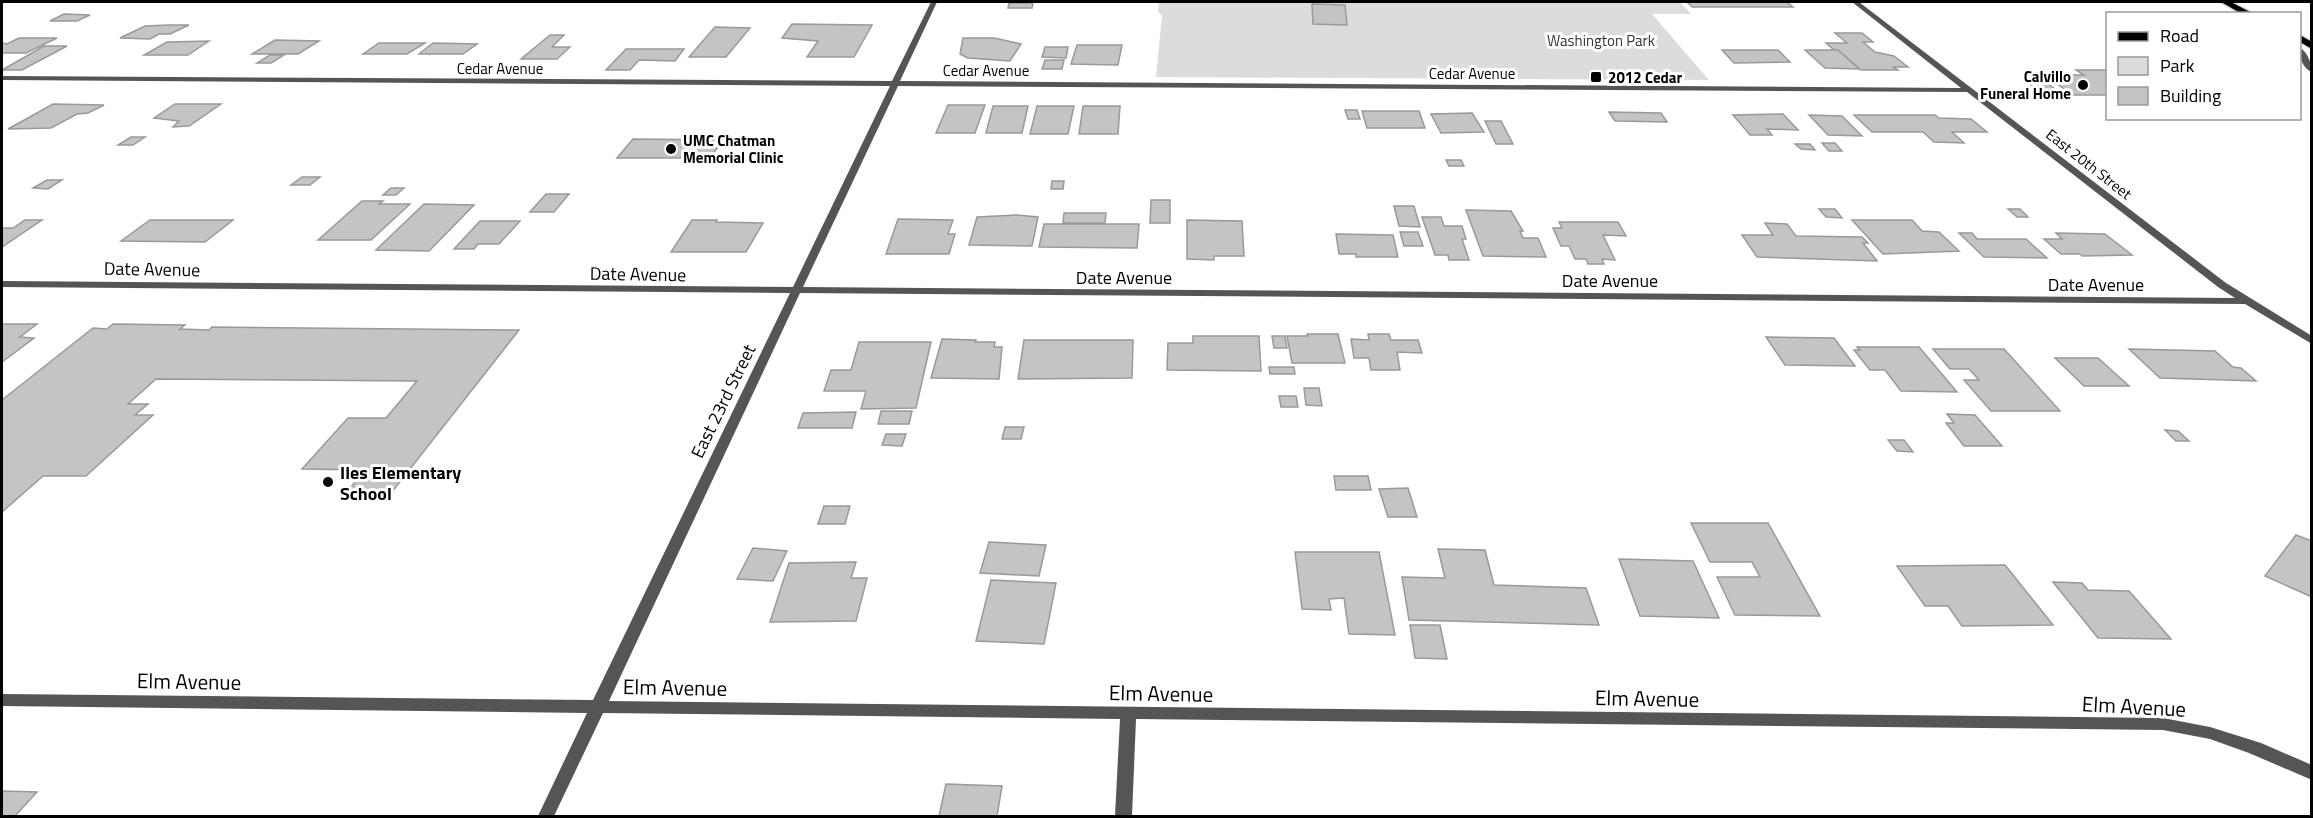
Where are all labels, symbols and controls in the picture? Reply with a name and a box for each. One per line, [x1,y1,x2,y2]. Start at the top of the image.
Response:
legend [2106,12,2301,120]
text: Road [2160,22,2199,49]
park label: Washington Park [1547,29,1655,52]
text: Park [2160,52,2195,79]
street label: Cedar Avenue [457,57,543,80]
street label: Cedar Avenue [943,59,1029,82]
street label: Cedar Avenue [1429,62,1515,85]
place label: Calvillo Funeral Home [1980,65,2071,105]
place label: 2012 Cedar [1608,66,1682,89]
marker: 2012 Cedar [1589,70,1603,84]
marker: Calvillo Funeral Home [2076,78,2090,92]
text: Building [2160,82,2221,109]
street label: East 20th Street [2041,123,2137,205]
place label: UMC Chatman Memorial Clinic [683,129,784,169]
marker: UMC Chatman Memorial Clinic [664,142,678,156]
street label: Date Avenue [104,255,200,283]
street label: Date Avenue [590,260,686,288]
street label: Date Avenue [1076,264,1172,291]
street label: Date Avenue [1562,267,1658,294]
street label: Date Avenue [2048,271,2144,298]
street label: East 23rd Street [684,339,763,462]
place label: Iles Elementary School [340,459,461,507]
marker: Iles Elementary School [321,475,335,489]
street label: Elm Avenue [137,664,241,698]
street label: Elm Avenue [623,670,727,704]
street label: Elm Avenue [1109,676,1213,710]
street label: Elm Avenue [1595,681,1699,715]
street label: Elm Avenue [2081,687,2187,725]

